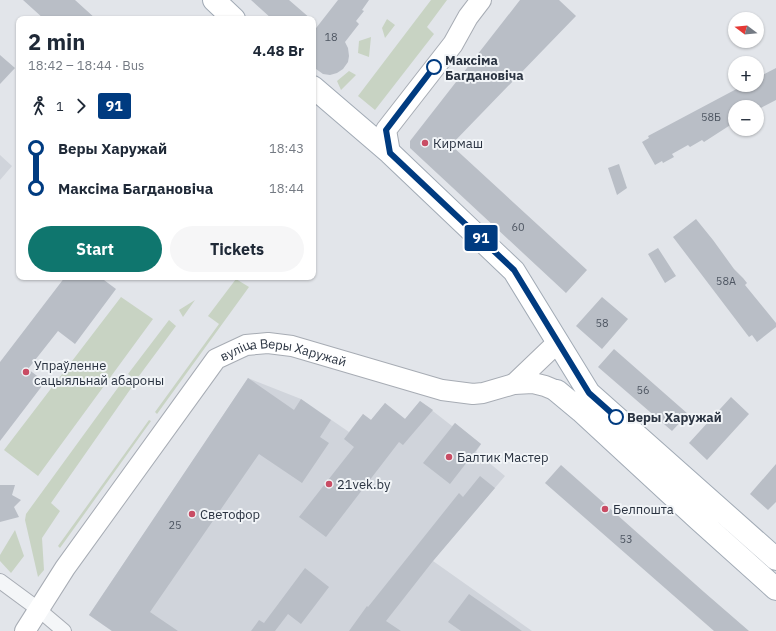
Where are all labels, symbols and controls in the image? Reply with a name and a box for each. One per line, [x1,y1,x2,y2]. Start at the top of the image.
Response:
north arrow [728,12,764,48]
map controls [728,12,764,136]
text: 2 min [28,27,85,56]
house number: 18 [324,30,338,44]
text: 4.48 Br [253,41,304,60]
place label: Максіма Багдановіча [445,52,524,84]
button: + [728,56,764,92]
text: 18:42 – 18:44 · Bus [28,57,144,74]
marker: Максіма Багдановіча [426,59,442,75]
icon: walk [28,95,50,117]
icon: forward [70,95,92,117]
text: 91 [106,97,123,115]
text: 1 [56,98,64,115]
button: − [728,100,764,136]
house number: 58Б [701,110,721,124]
place label: Кирмаш [433,135,483,152]
marker: Кирмаш [420,138,430,148]
text: Веры Харужай [58,139,167,158]
text: 18:43 [269,140,304,157]
text: Максіма Багдановіча [58,179,213,198]
text: 18:44 [269,180,304,197]
house number: 60 [511,220,525,234]
line badge: 91 [463,225,499,251]
button: Start [28,226,162,272]
button: Tickets [170,226,304,272]
text: 91 [473,229,489,247]
house number: 58А [716,274,736,288]
house number: 58 [595,316,609,330]
street label: вуліца Веры Харужай [217,335,349,371]
place label: Упраўленне сацыяльнай абароны [34,357,164,389]
marker: Упраўленне сацыяльнай абароны [21,367,31,377]
house number: 56 [636,383,650,397]
marker: Веры Харужай [608,409,624,425]
place label: Веры Харужай [627,409,722,426]
place label: Балтик Мастер [457,449,548,466]
marker: Балтик Мастер [444,452,454,462]
place label: 21vek.by [337,476,391,493]
marker: 21vek.by [324,479,334,489]
place label: Белпошта [613,501,674,518]
marker: Белпошта [600,504,610,514]
place label: Светофор [200,506,260,523]
marker: Светофор [187,509,197,519]
house number: 25 [168,518,182,532]
house number: 53 [619,532,633,546]

